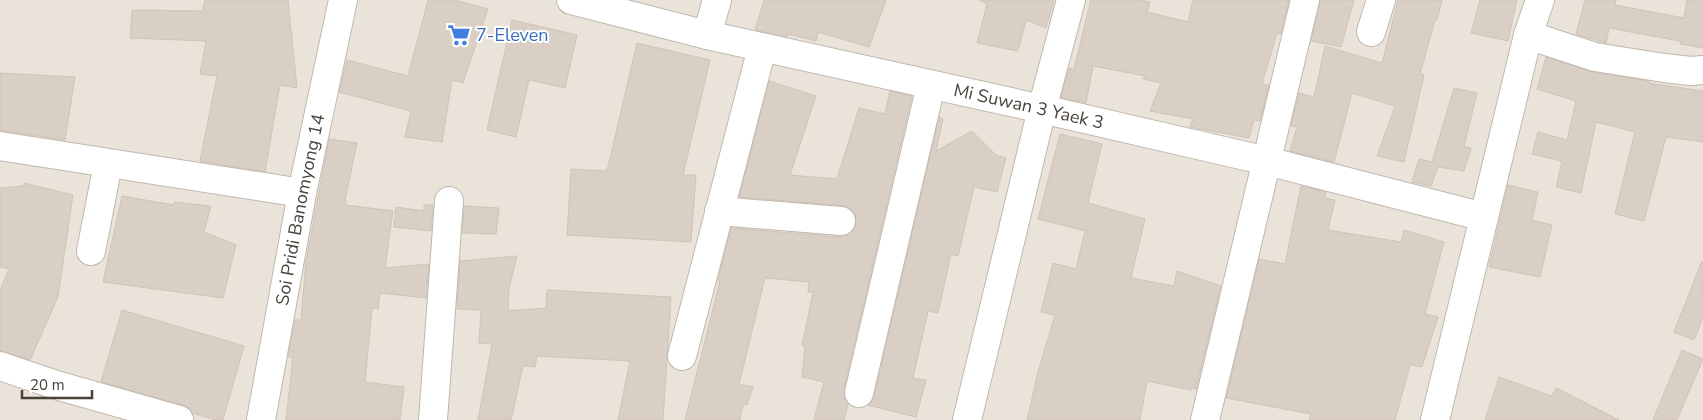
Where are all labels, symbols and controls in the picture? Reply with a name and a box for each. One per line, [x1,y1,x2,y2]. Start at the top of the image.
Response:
supermarket icon: 7-Eleven [446,22,472,48]
place label: 7-Eleven [476,23,549,47]
street label: Mi Suwan 3 Yaek 3 [951,78,1106,135]
street label: Soi Pridi Banomyong 14 [270,111,331,307]
scale bar [22,368,92,400]
text: 20 m [30,375,65,395]

